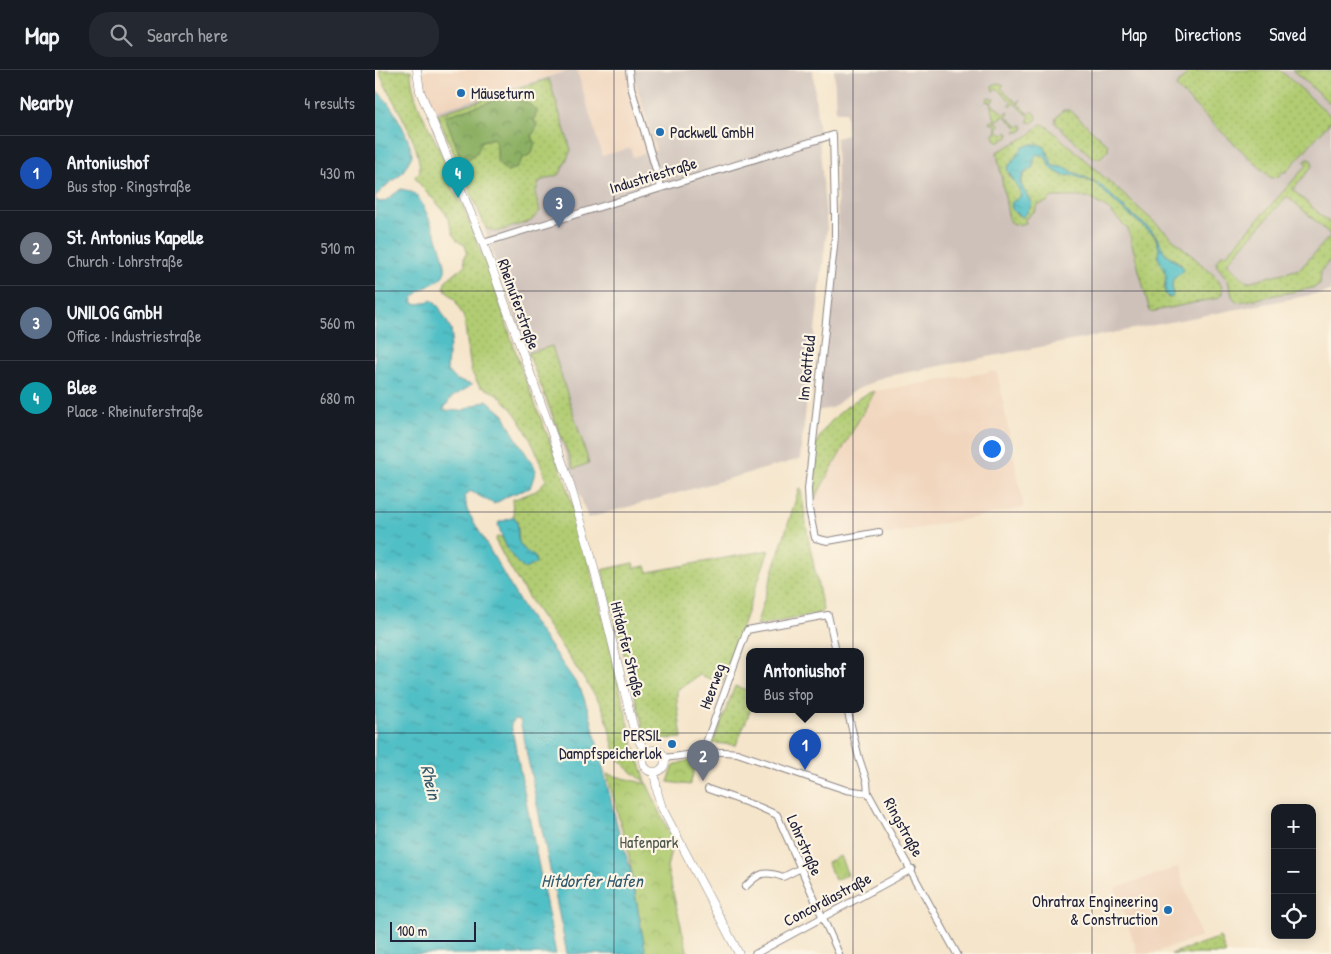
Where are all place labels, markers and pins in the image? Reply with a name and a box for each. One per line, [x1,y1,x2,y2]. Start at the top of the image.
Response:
place label: Mäuseturm [471,82,535,104]
marker: Mäuseturm [455,87,467,99]
place label: Packwell GmbH [670,121,754,143]
marker: Packwell GmbH [654,126,666,138]
pin: 4 [442,157,474,198]
pin: 3 [543,187,575,228]
place label: PERSIL Dampfspeicherlok [559,724,662,764]
pin: 1 [789,729,821,770]
marker: PERSIL Dampfspeicherlok [666,738,678,750]
pin: 2 [687,740,719,781]
place label: Ohratrax Engineering & Construction [1032,890,1158,930]
marker: Ohratrax Engineering & Construction [1162,904,1174,916]

